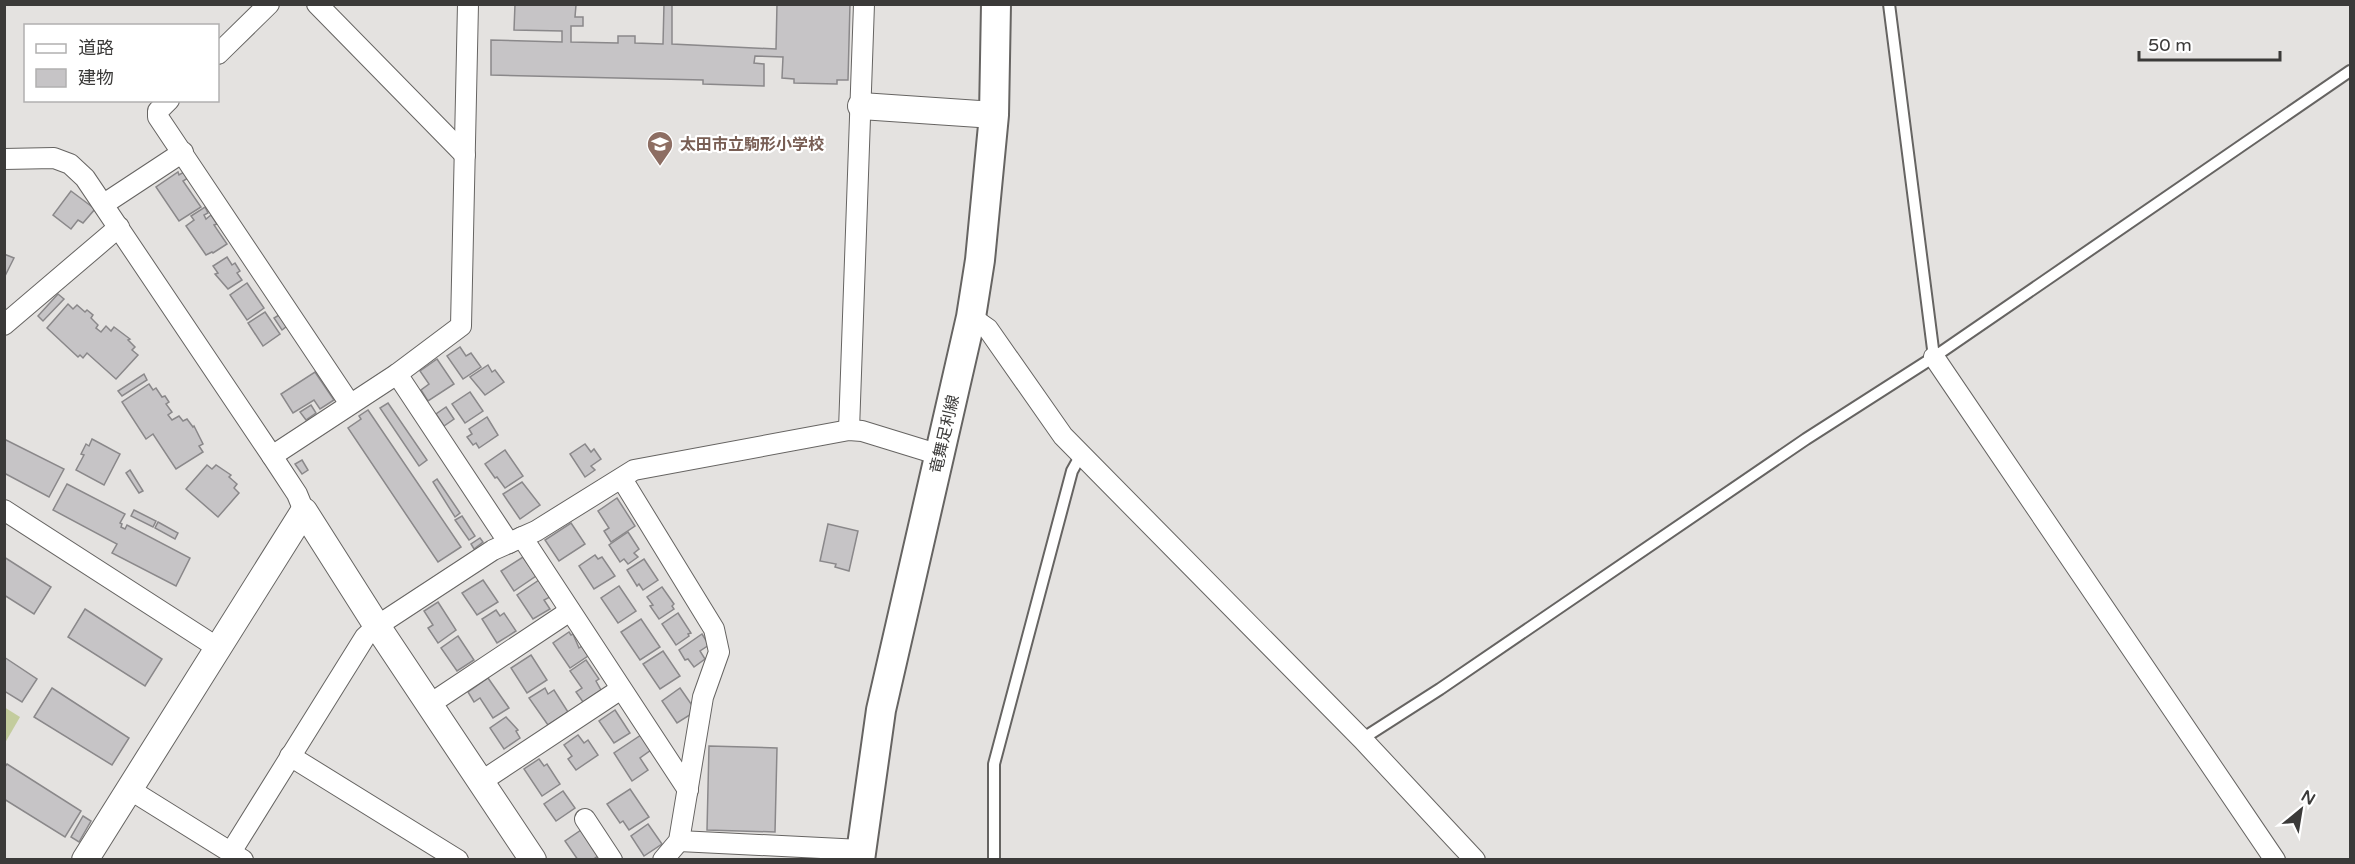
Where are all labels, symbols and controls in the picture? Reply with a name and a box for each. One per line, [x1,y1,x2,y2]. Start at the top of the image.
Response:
legend [24,24,219,102]
scale bar [2139,24,2280,62]
text: 50 m [2148,34,2192,56]
text: 道路 [78,37,114,59]
text: 建物 [78,67,114,89]
school or university icon: 太田市立駒形小学校 [645,129,675,167]
place label: 太田市立駒形小学校 [680,135,824,155]
street label: 竜舞足利線 [926,393,964,475]
north arrow [2271,780,2331,840]
text: N [2297,786,2319,810]

